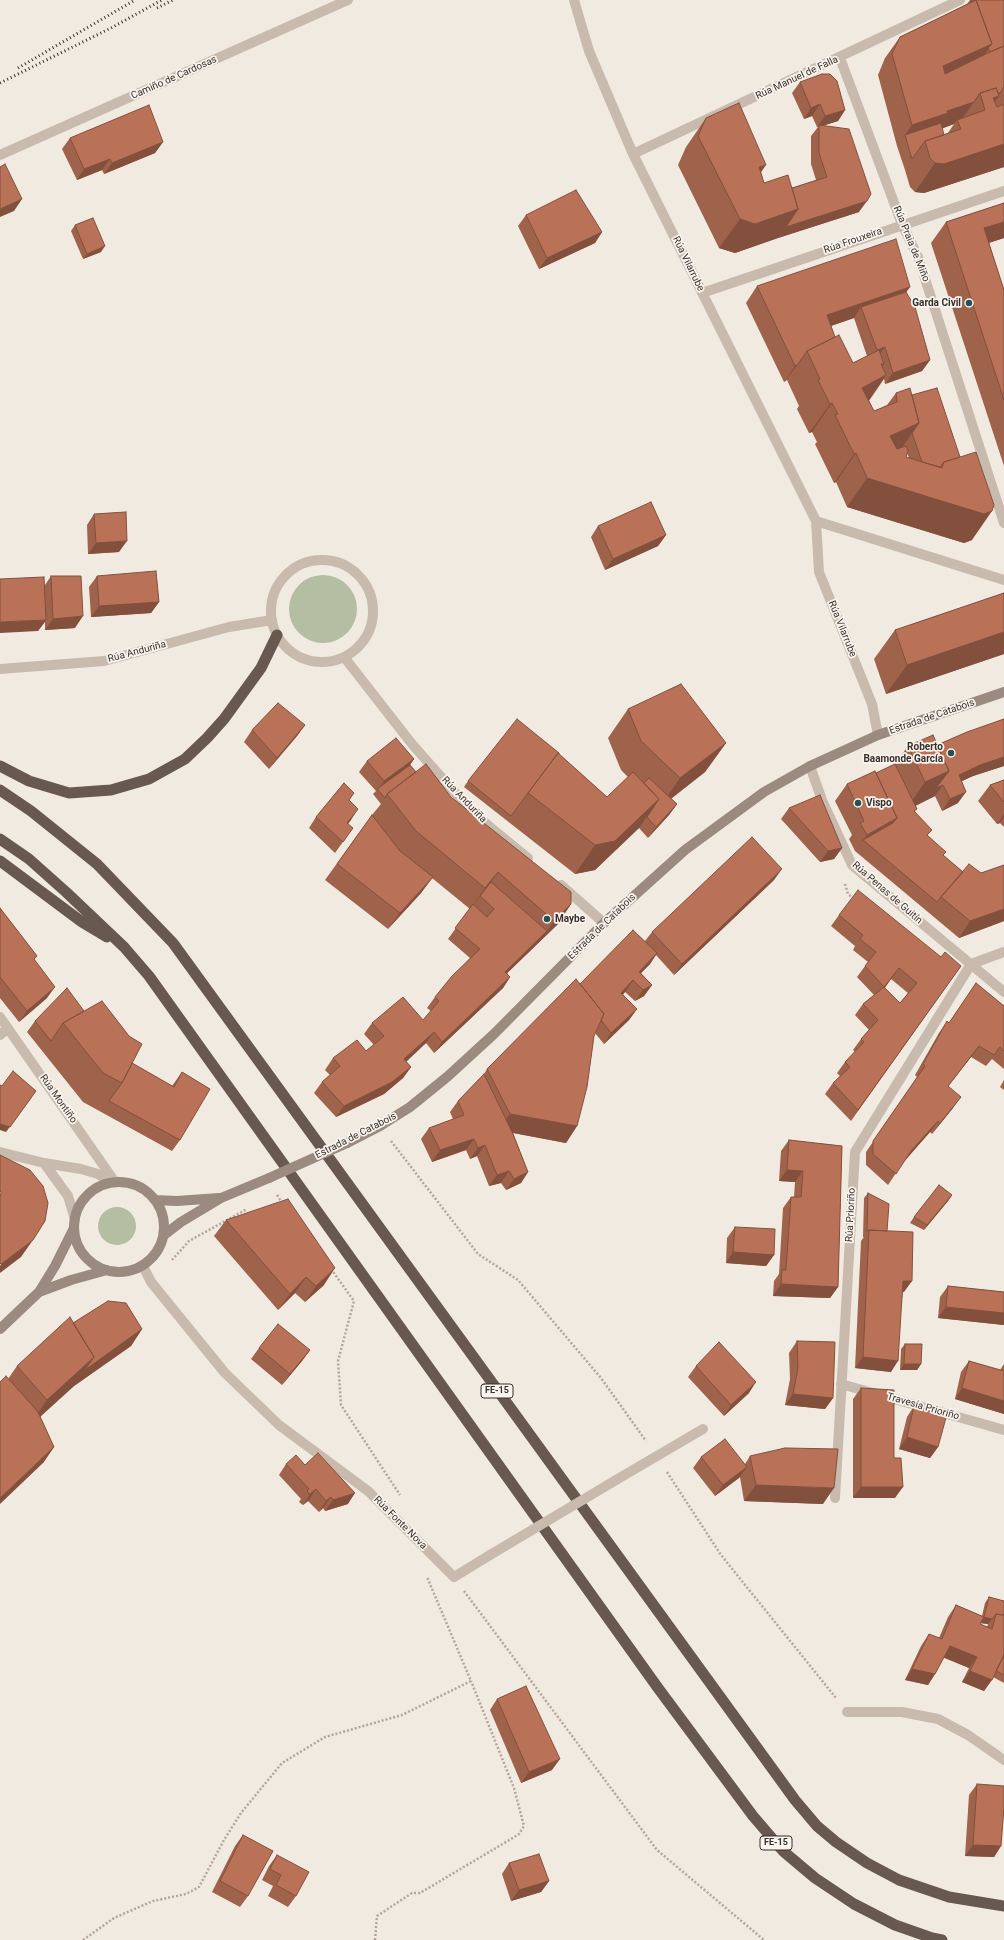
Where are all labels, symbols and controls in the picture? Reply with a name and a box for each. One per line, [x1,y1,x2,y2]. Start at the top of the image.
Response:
street label: Camiño de Cardosas [129,54,219,102]
street label: Rúa Manuel de Falla [754,54,840,102]
street label: Rúa Praia de Miño [890,204,932,284]
street label: Rúa Frouxeira [822,225,884,257]
street label: Rúa Vilarrube [670,235,706,293]
place label: Garda Civil [912,297,961,309]
marker: Garda Civil [964,298,974,308]
street label: Rúa Vilarrube [825,599,859,659]
street label: Rúa Anduriña [107,638,167,666]
street label: Estrada de Catabois [888,697,976,737]
place label: Roberto Baamonde García [863,741,943,764]
marker: Roberto Baamonde García [946,748,956,758]
street label: Rúa Anduriña [439,774,489,826]
place label: Vispo [866,797,892,809]
marker: Vispo [853,798,863,808]
street label: Rúa Penas de Guitín [849,859,925,927]
street label: Estrada de Catabois [566,892,638,962]
place label: Maybe [555,913,585,925]
marker: Maybe [542,914,552,924]
street label: Rúa Montiño [37,1072,79,1126]
street label: Estrada de Catabois [313,1110,399,1162]
street label: Rúa Prioriño [844,1187,858,1243]
road number: FE-15 [481,1384,513,1398]
street label: Travesía Prioriño [885,1391,961,1423]
street label: Rúa Fonte Nova [371,1494,429,1552]
road number: FE-15 [760,1836,792,1850]

